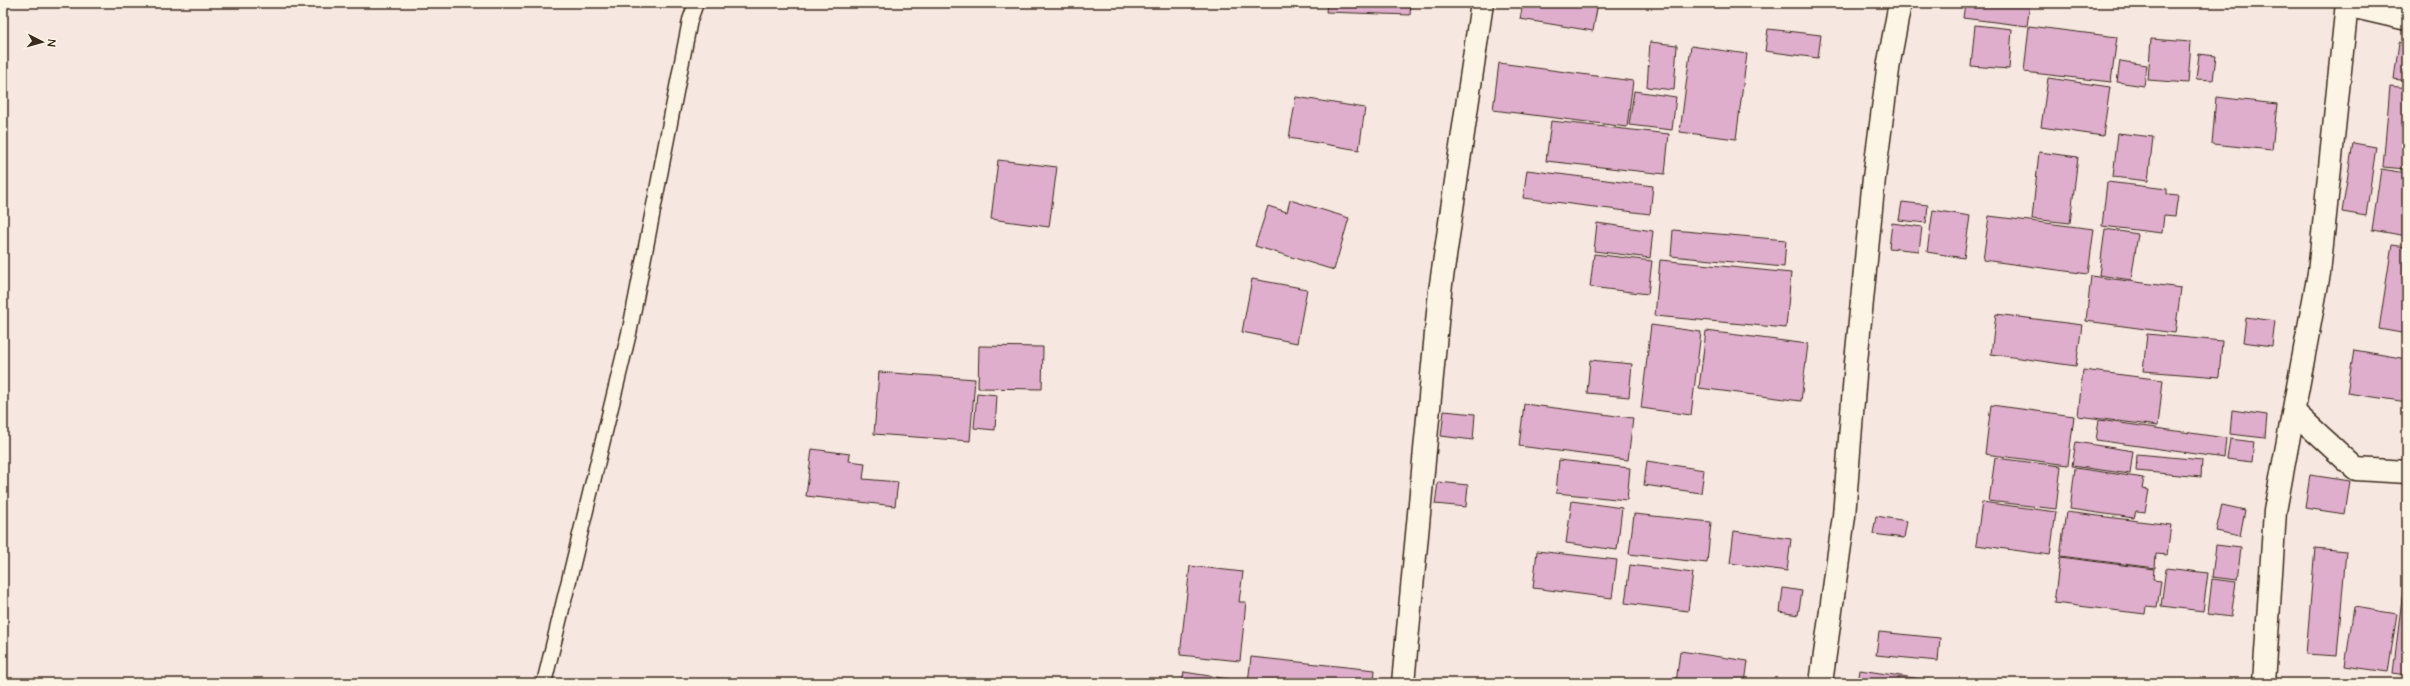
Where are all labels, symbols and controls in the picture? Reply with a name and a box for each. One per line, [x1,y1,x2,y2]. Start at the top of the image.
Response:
north arrow [22,22,62,62]
text: N [44,39,59,47]

